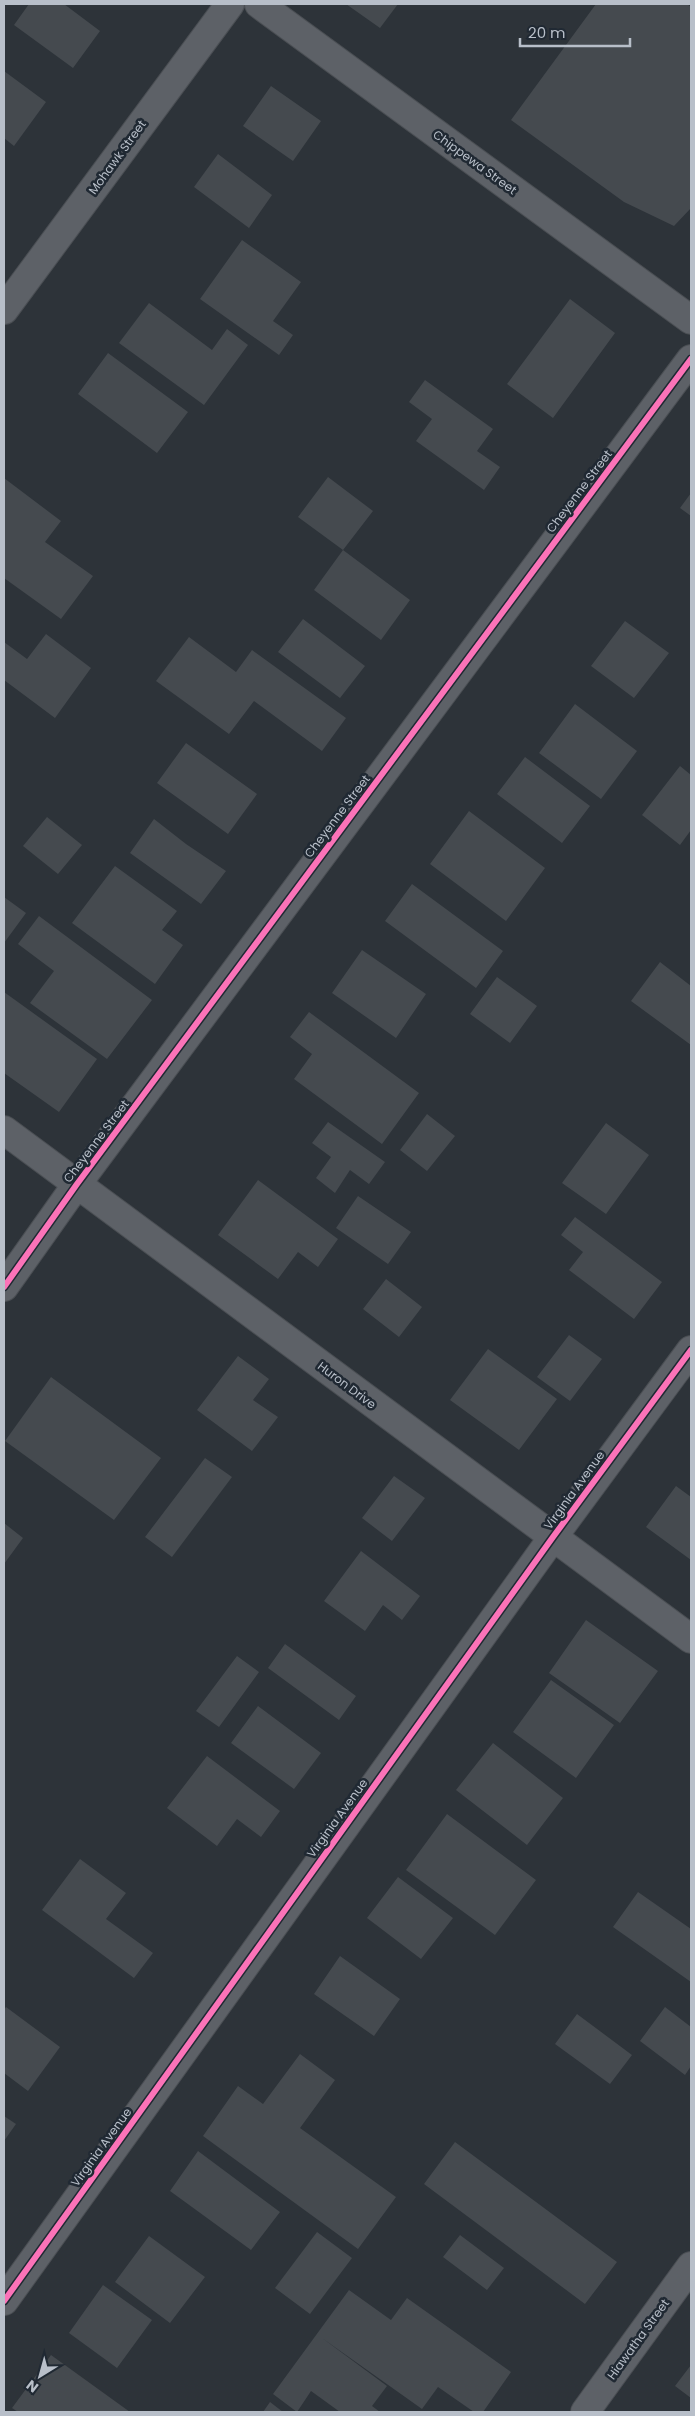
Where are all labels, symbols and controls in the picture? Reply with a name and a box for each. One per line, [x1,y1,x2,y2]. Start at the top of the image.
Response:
scale bar [520,15,630,47]
text: 20 m [528,22,566,43]
street label: Mohawk Street [84,116,150,198]
street label: Chippewa Street [430,126,520,198]
street label: Cheyenne Street [542,446,616,536]
street label: Cheyenne Street [300,771,374,861]
street label: Cheyenne Street [59,1096,133,1186]
street label: Huron Drive [314,1357,380,1413]
street label: Virginia Avenue [540,1447,608,1533]
street label: Virginia Avenue [303,1775,371,1861]
street label: Virginia Avenue [67,2104,135,2190]
street label: Hiawatha Street [603,2295,673,2383]
north arrow [15,2351,65,2401]
text: N [22,2375,42,2398]

